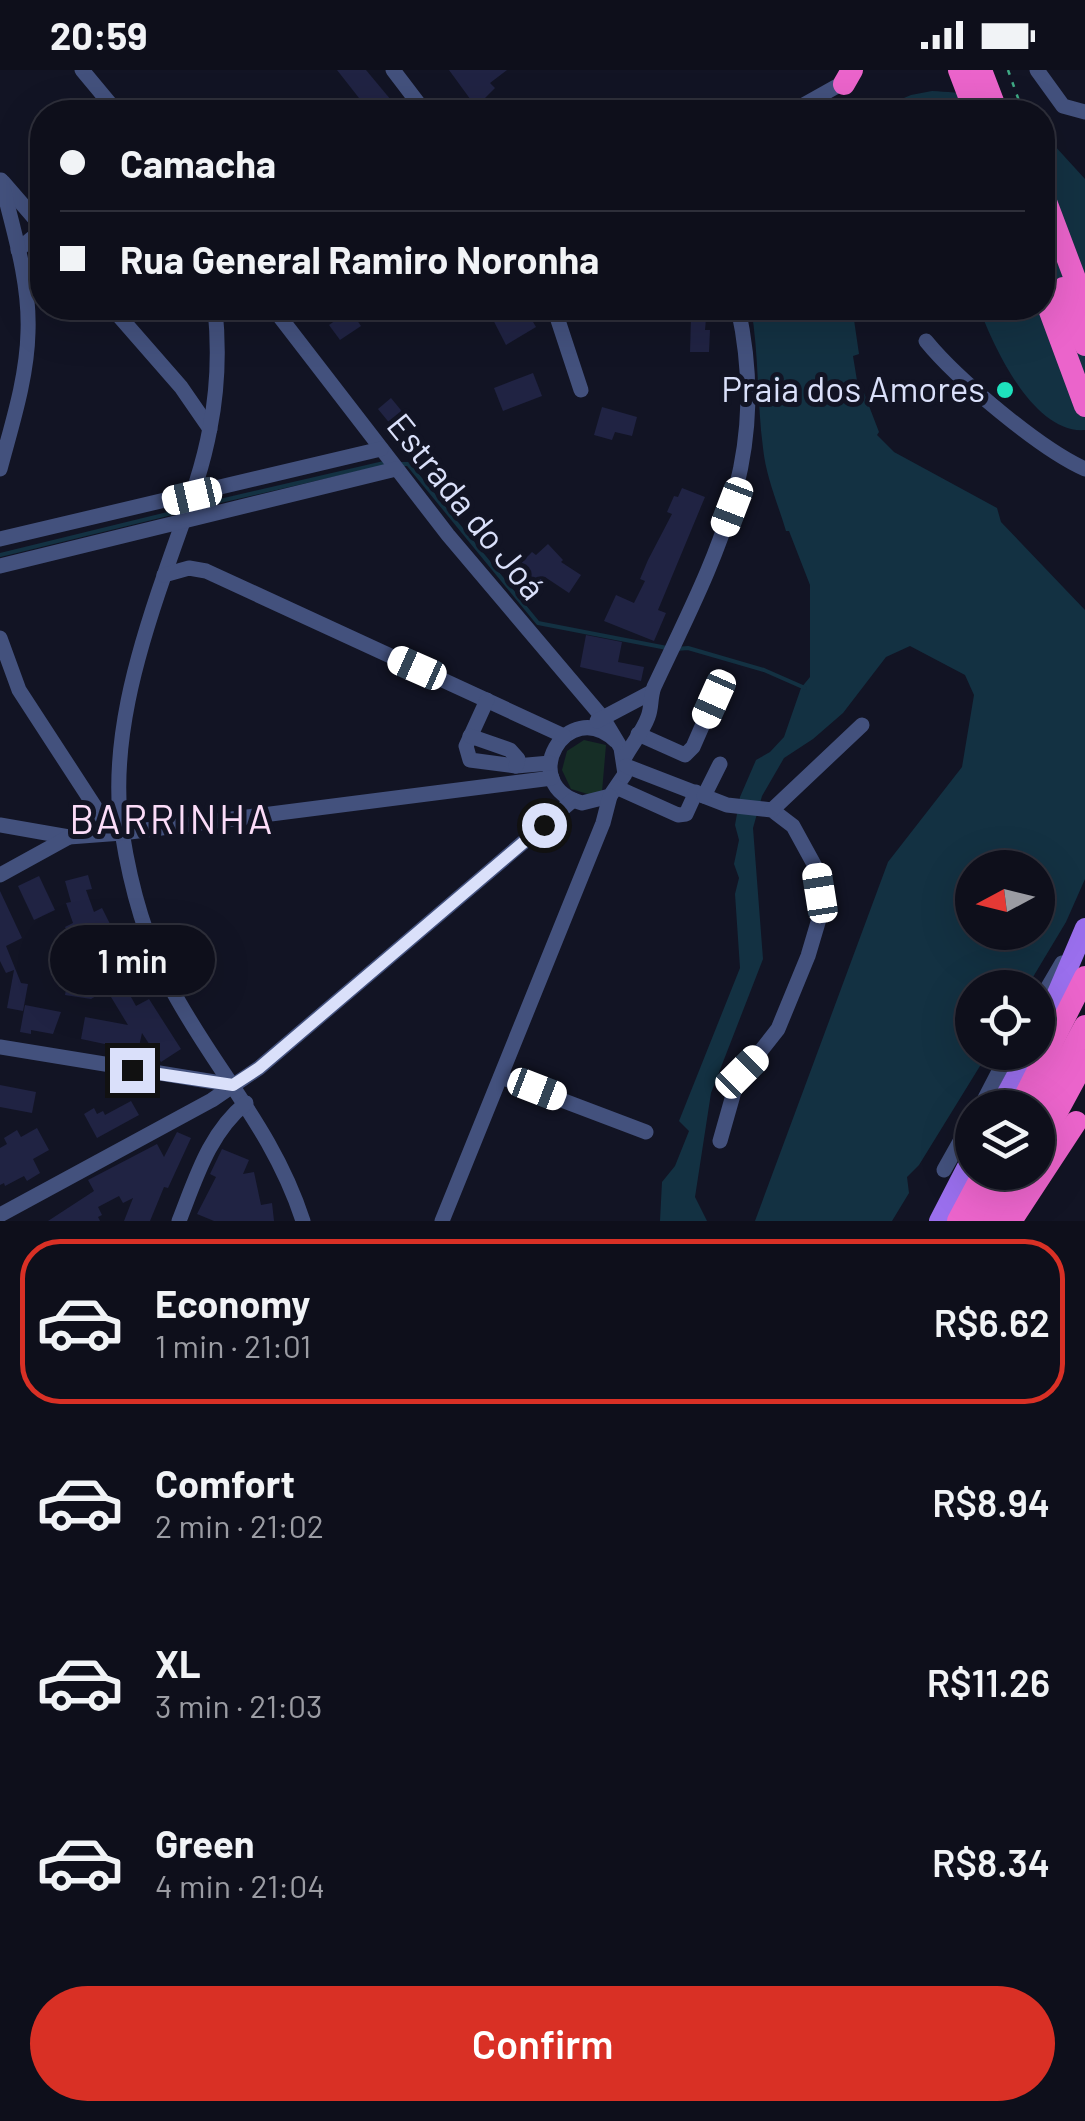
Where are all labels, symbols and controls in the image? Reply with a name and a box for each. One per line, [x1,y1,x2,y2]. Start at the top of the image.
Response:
text: 20:59 [50,12,147,58]
text: Camacha [120,140,276,186]
text: Rua General Ramiro Noronha [120,236,599,282]
place label: Praia dos Amores [721,367,985,409]
marker: Praia dos Amores [994,379,1016,401]
street label: Estrada do Joá [380,404,555,607]
car [707,474,757,540]
car [159,475,225,517]
car [383,642,451,694]
car [688,665,740,733]
district label: BARRINHA [69,794,275,842]
route start [522,803,567,848]
north arrow [955,850,1055,950]
map controls [955,850,1055,1190]
car [800,861,840,925]
callout: 1 min [49,925,214,995]
text: 1 min [98,941,167,979]
button: locate [955,970,1055,1070]
car [710,1040,774,1104]
route end [110,1048,155,1093]
car [504,1064,570,1114]
button: layers [955,1090,1055,1190]
icon: car [35,1277,125,1367]
text: Economy [155,1280,310,1326]
text: R$6.62 [934,1299,1050,1345]
text: 1 min · 21:01 [155,1326,311,1364]
icon: car [35,1457,125,1547]
text: Comfort [155,1460,295,1506]
text: R$8.94 [932,1479,1050,1525]
text: 2 min · 21:02 [155,1506,324,1544]
icon: car [35,1637,125,1727]
text: XL [155,1640,201,1686]
text: R$11.26 [927,1659,1050,1705]
text: 3 min · 21:03 [155,1686,323,1724]
icon: car [35,1817,125,1907]
text: Green [155,1820,255,1866]
text: R$8.34 [932,1839,1050,1885]
text: 4 min · 21:04 [155,1866,325,1904]
button: Confirm [30,1986,1055,2101]

